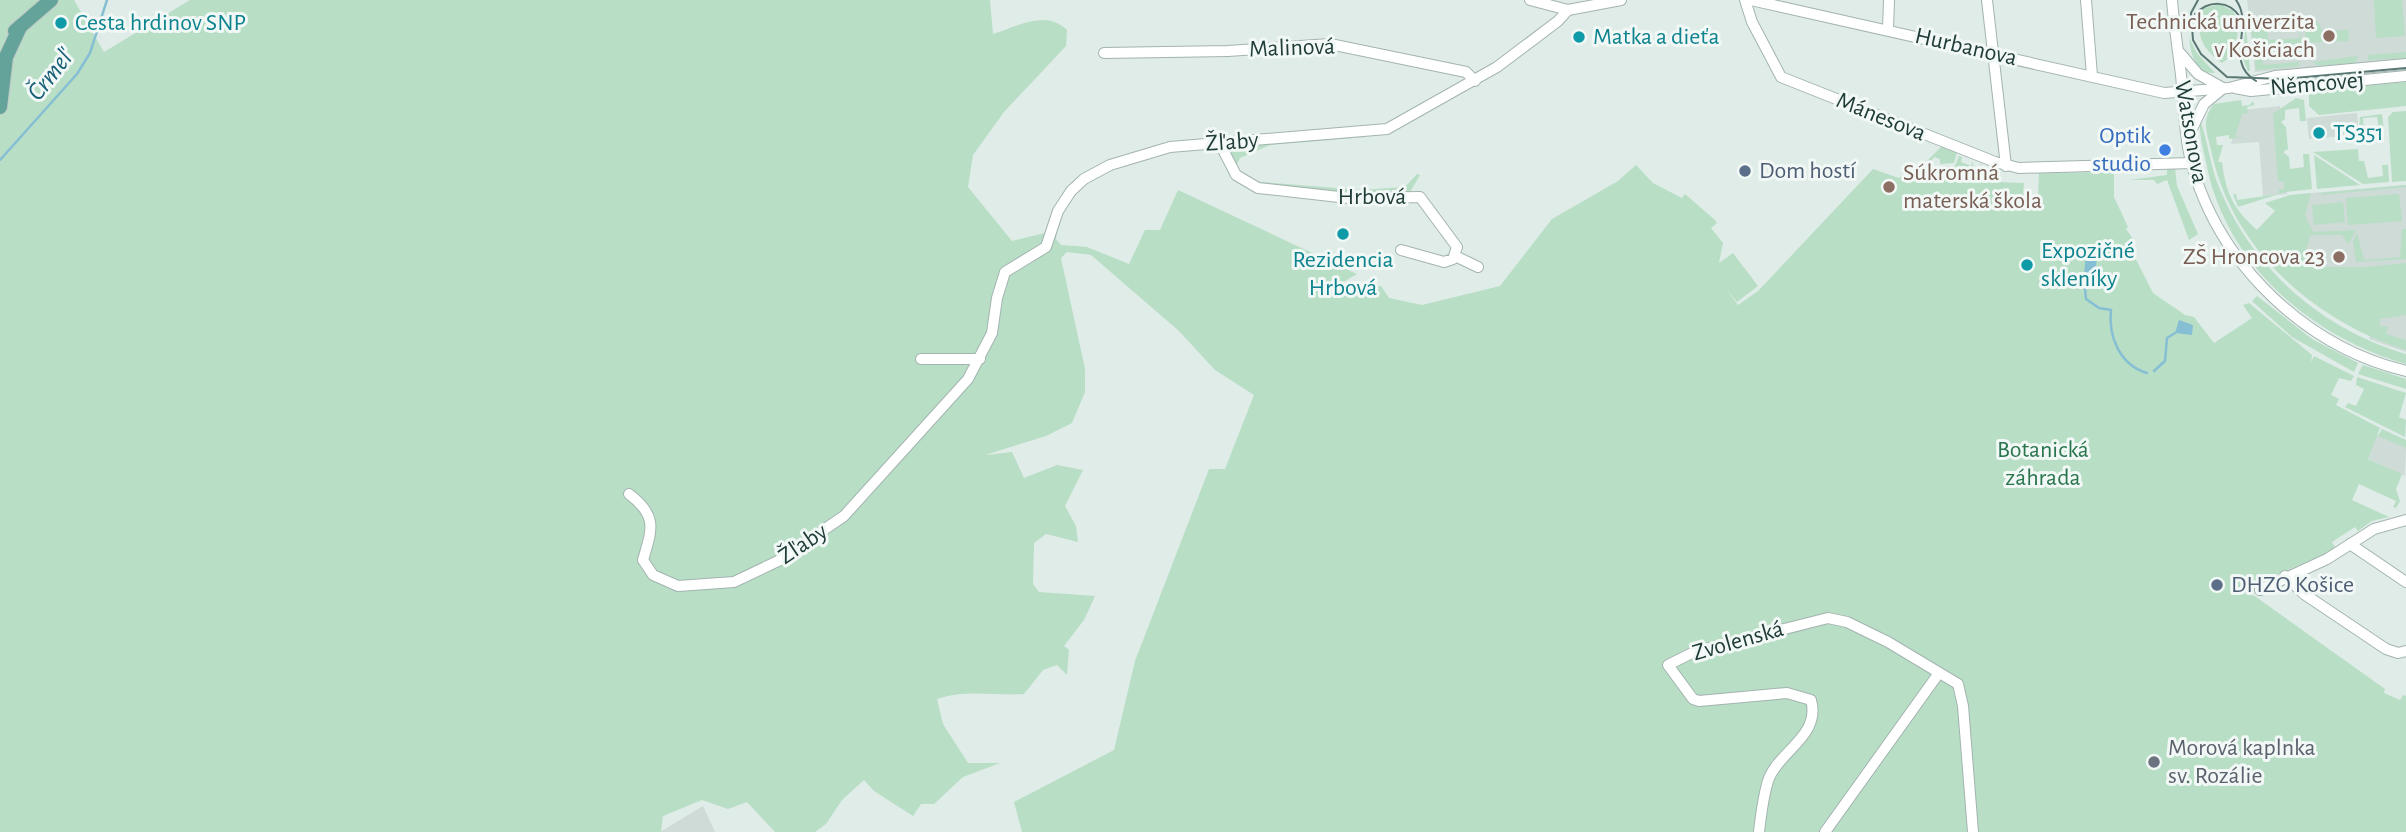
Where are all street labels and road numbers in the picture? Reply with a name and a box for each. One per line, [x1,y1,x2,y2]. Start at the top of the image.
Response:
street label: Hurbanova [1913,24,2019,70]
street label: Malinová [1248,35,1336,61]
street label: Němcovej [2269,68,2365,100]
street label: Watsonova [2170,79,2212,185]
street label: Mánesova [1833,88,1929,146]
street label: Žľaby [1205,127,1259,156]
street label: Hrbová [1338,185,1406,209]
street label: Žľaby [774,518,832,569]
street label: Zvolenská [1690,617,1786,665]

